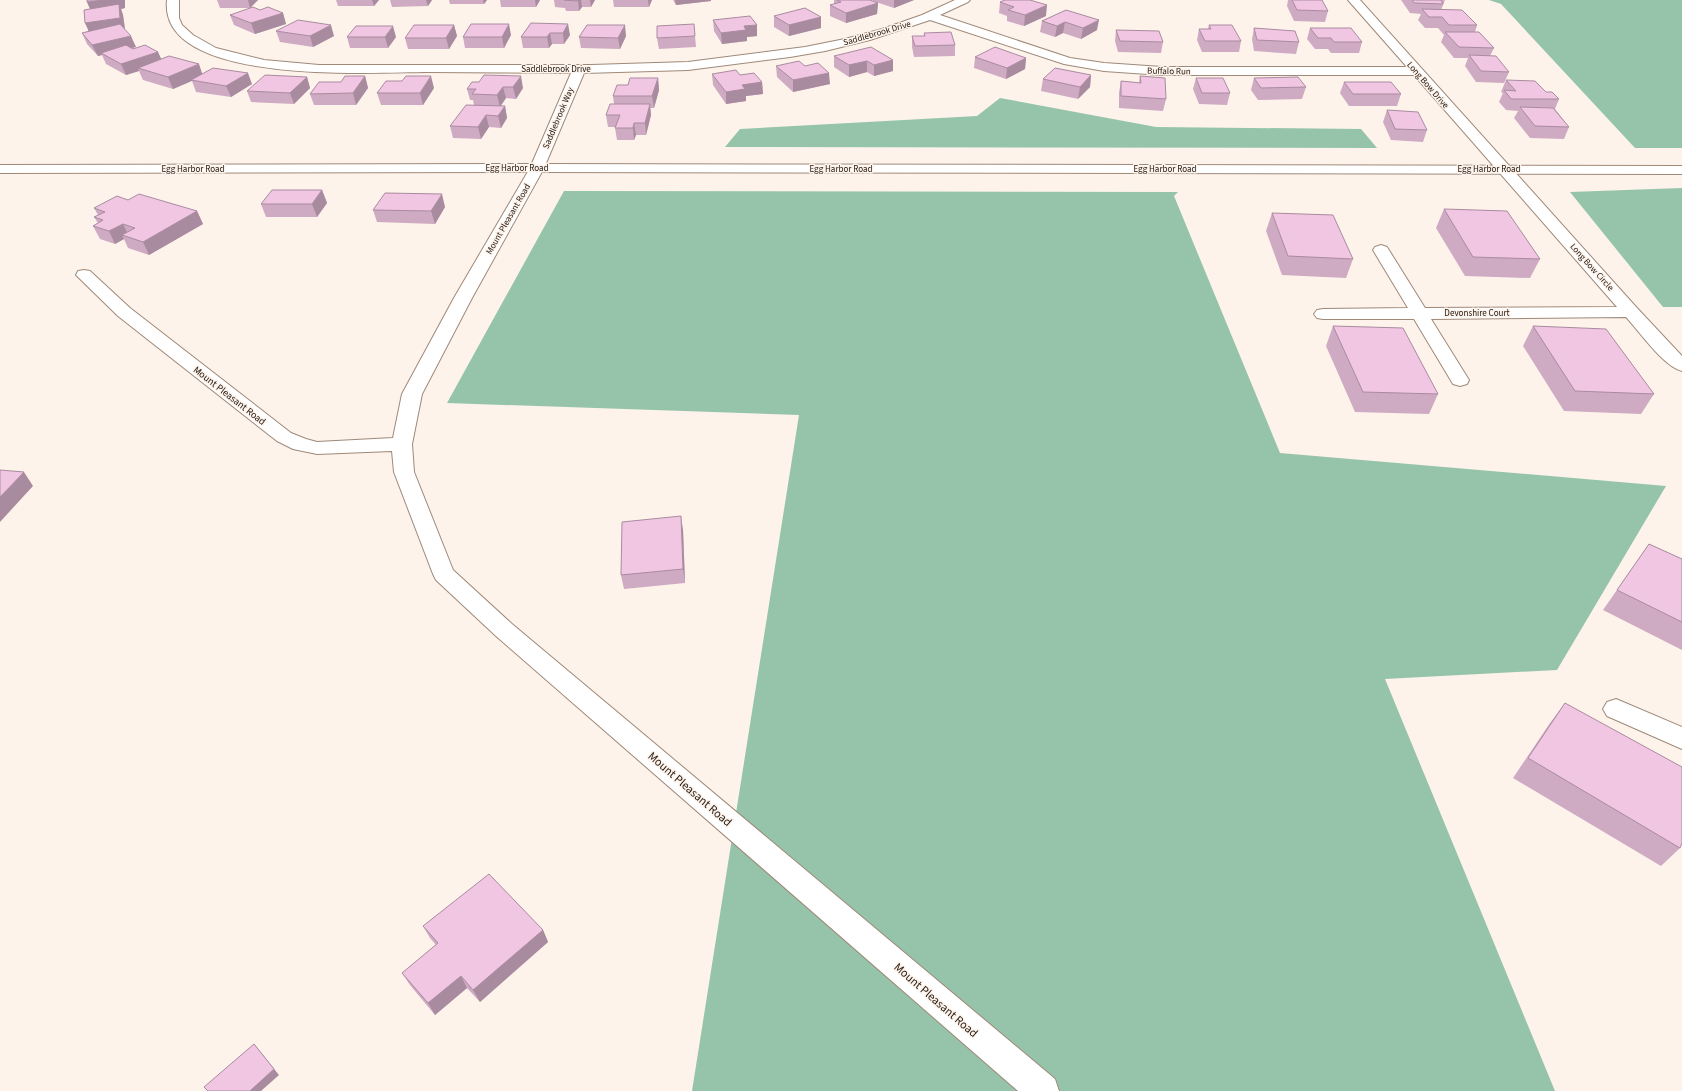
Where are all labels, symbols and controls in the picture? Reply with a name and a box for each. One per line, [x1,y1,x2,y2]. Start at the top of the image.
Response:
street label: Saddlebrook Drive [842,17,913,49]
street label: Long Bow Drive [1404,59,1452,112]
street label: Saddlebrook Drive [521,63,591,76]
street label: Buffalo Run [1147,65,1191,78]
street label: Saddlebrook Way [540,85,578,151]
street label: Egg Harbor Road [485,162,549,175]
street label: Egg Harbor Road [161,163,225,176]
street label: Egg Harbor Road [809,163,873,176]
street label: Egg Harbor Road [1133,163,1197,176]
street label: Egg Harbor Road [1457,163,1521,176]
street label: Mount Pleasant Road [483,181,534,257]
street label: Long Bow Circle [1567,241,1617,294]
street label: Devonshire Court [1444,307,1510,320]
street label: Mount Pleasant Road [190,363,269,429]
street label: Mount Pleasant Road [644,748,735,831]
street label: Mount Pleasant Road [890,959,981,1042]

